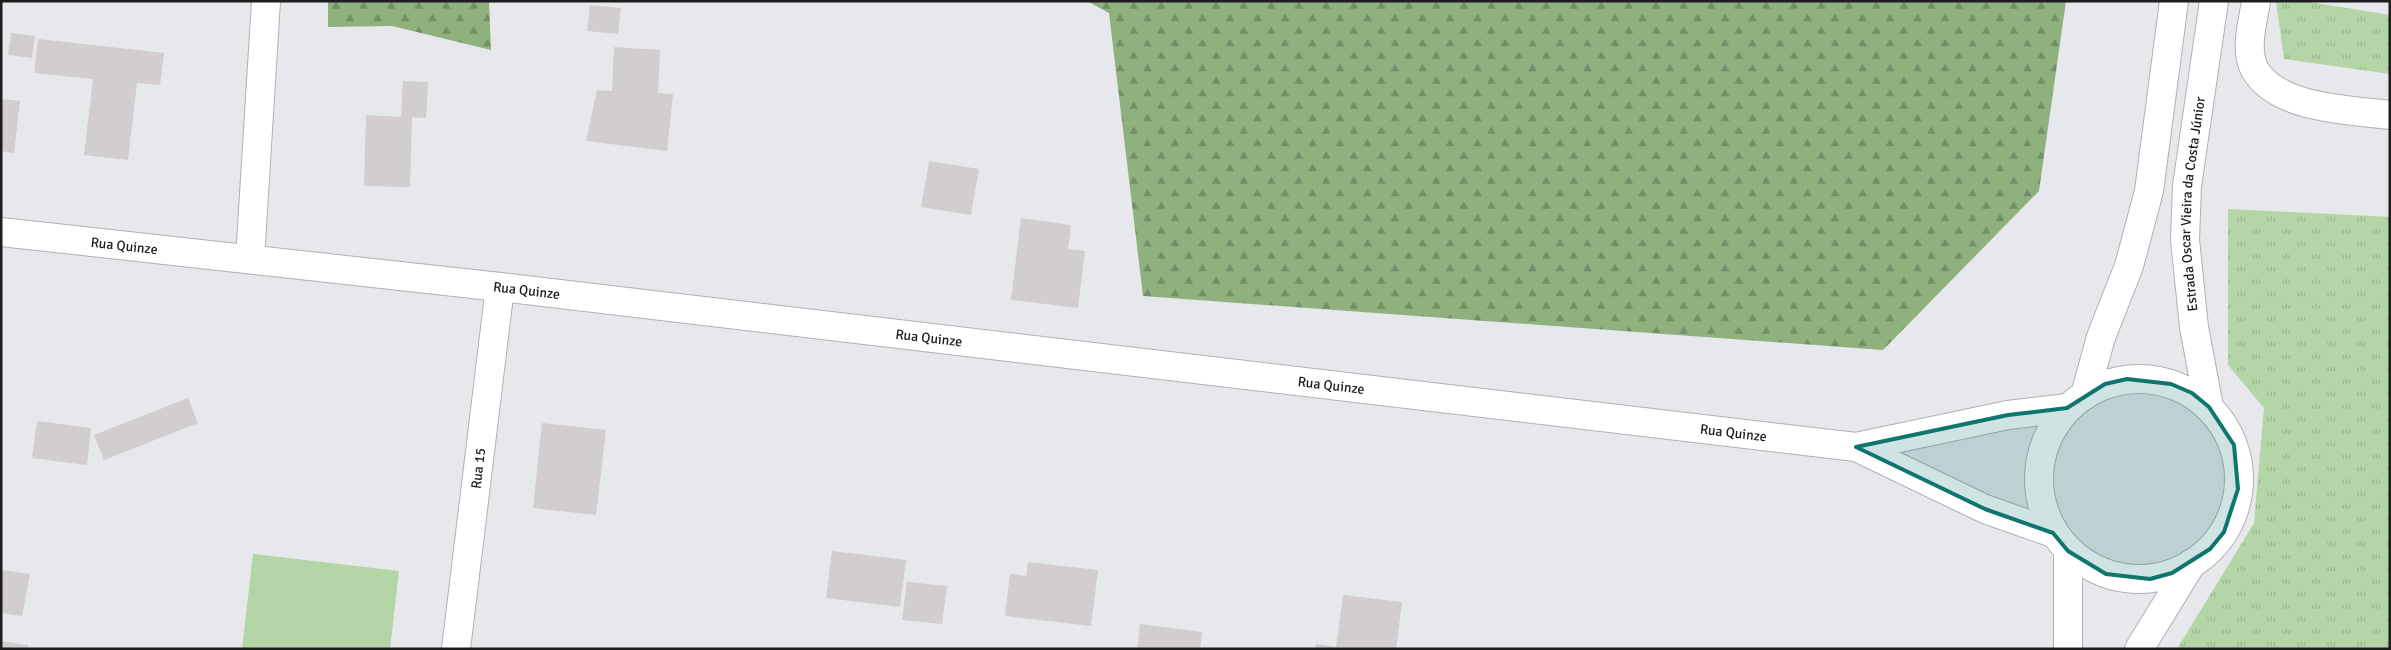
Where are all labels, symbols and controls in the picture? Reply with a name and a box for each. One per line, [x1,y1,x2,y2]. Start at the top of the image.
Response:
street label: Estrada Oscar Vieira da Costa Júnior [2177,95,2209,312]
street label: Rua Quinze [90,234,159,258]
street label: Rua Quinze [492,278,561,303]
street label: Rua Quinze [895,326,963,350]
street label: Rua Quinze [1297,373,1366,398]
street label: Rua Quinze [1699,421,1768,445]
street label: Rua 15 [468,447,489,490]

